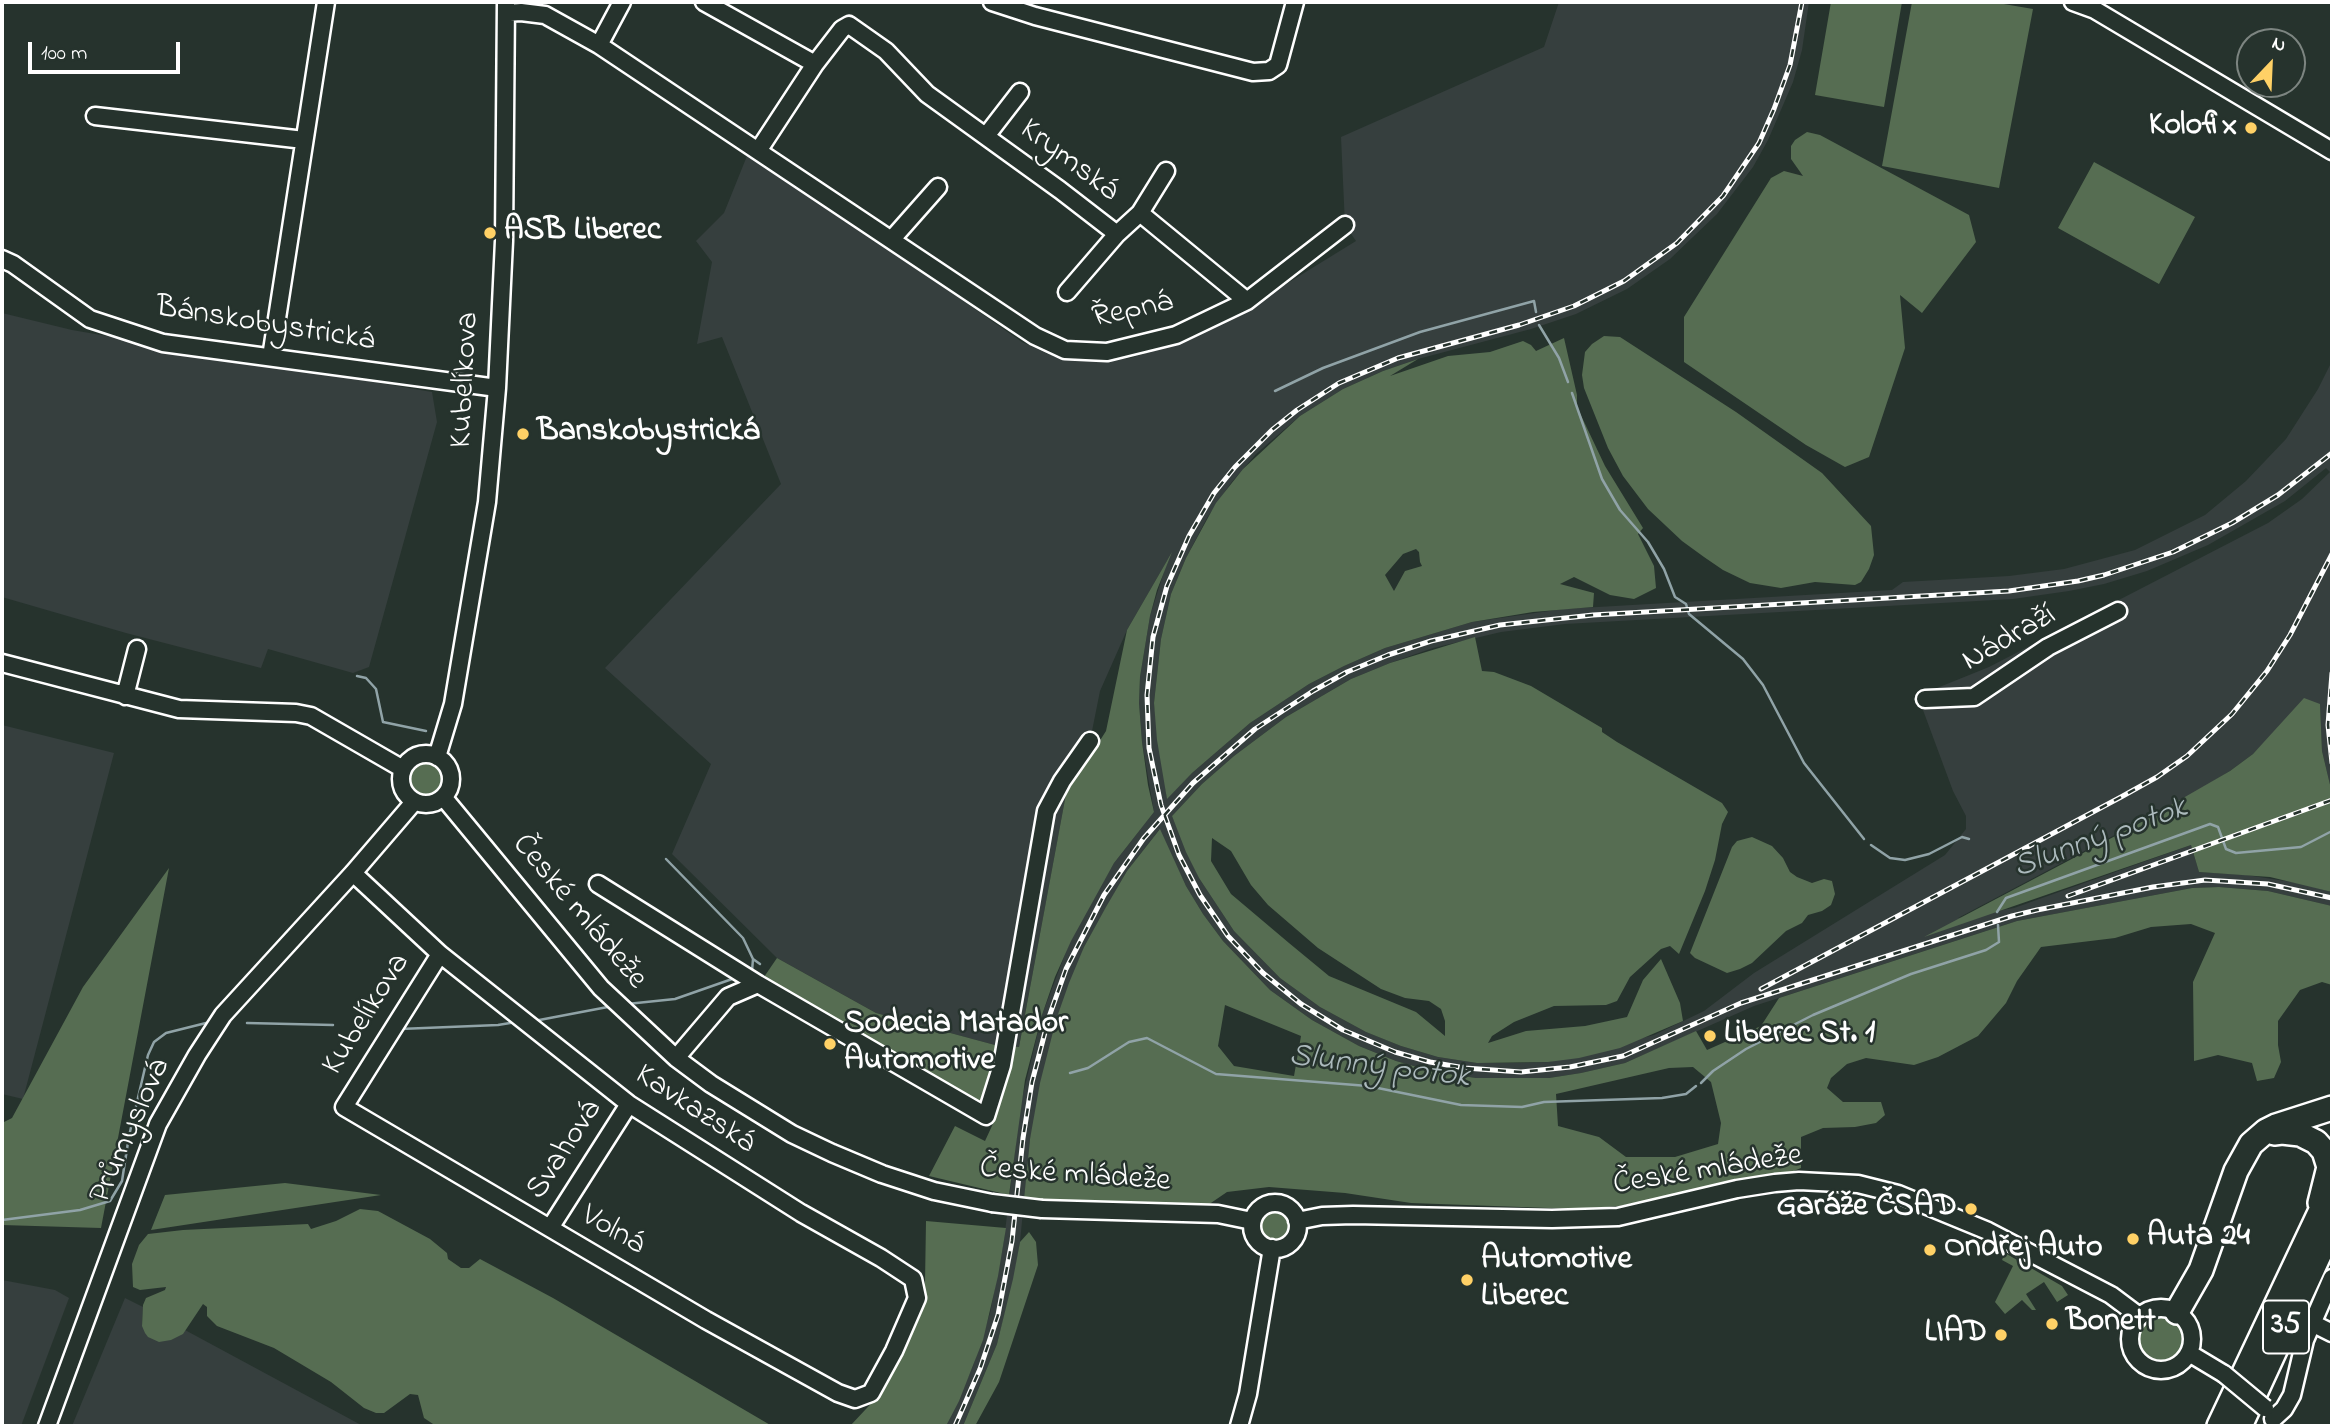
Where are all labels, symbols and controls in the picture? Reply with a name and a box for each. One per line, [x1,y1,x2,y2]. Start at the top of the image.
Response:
scale bar [32,28,184,72]
north arrow [2236,28,2306,98]
text: N [2267,30,2290,60]
text: 100 m [41,39,87,69]
place label: Kolofix [2149,109,2237,147]
street label: Krymská [1011,112,1125,212]
marker: Kolofix [2243,120,2259,136]
place label: ASB Liberec [504,214,661,252]
marker: ASB Liberec [482,225,498,241]
street label: Řepná [1089,285,1177,339]
street label: Bánskobystrická [153,290,377,362]
street label: Kubelíkova [444,311,490,449]
place label: Banskobystrická [537,415,759,453]
marker: Banskobystrická [515,426,531,442]
street label: Nádraží [1956,598,2064,682]
water label: Slunný potok [2009,790,2193,890]
street label: České mládeže [502,827,654,999]
street label: Kubelíkova [316,947,420,1083]
place label: Sodecia Matador Automotive [844,1007,1068,1082]
place label: Liberec St. 1 [1724,1017,1875,1055]
marker: Liberec St. 1 [1702,1028,1718,1044]
marker: Sodecia Matador Automotive [822,1036,838,1052]
water label: Slunný potok [1287,1038,1471,1100]
street label: Průmyslová [83,1054,181,1210]
street label: Kavkazská [626,1058,762,1164]
street label: Svahová [520,1094,612,1208]
street label: České mládeže [1611,1138,1805,1206]
street label: České mládeže [978,1151,1172,1203]
place label: Garáže ČSAD [1776,1190,1957,1228]
street label: Volná [573,1198,651,1266]
marker: Garáže ČSAD [1963,1201,1979,1217]
place label: Auta 24 [2147,1220,2250,1258]
place label: Ondřej Auto [1944,1231,2103,1269]
marker: Auta 24 [2125,1231,2141,1247]
marker: Ondřej Auto [1922,1242,1938,1258]
place label: Automotive Liberec [1481,1243,1632,1318]
marker: Automotive Liberec [1459,1272,1475,1288]
road number: 35 [2263,1301,2309,1354]
place label: Bonett [2066,1305,2156,1343]
place label: LIAD [1924,1316,1987,1354]
marker: Bonett [2044,1316,2060,1332]
marker: LIAD [1993,1327,2009,1343]

